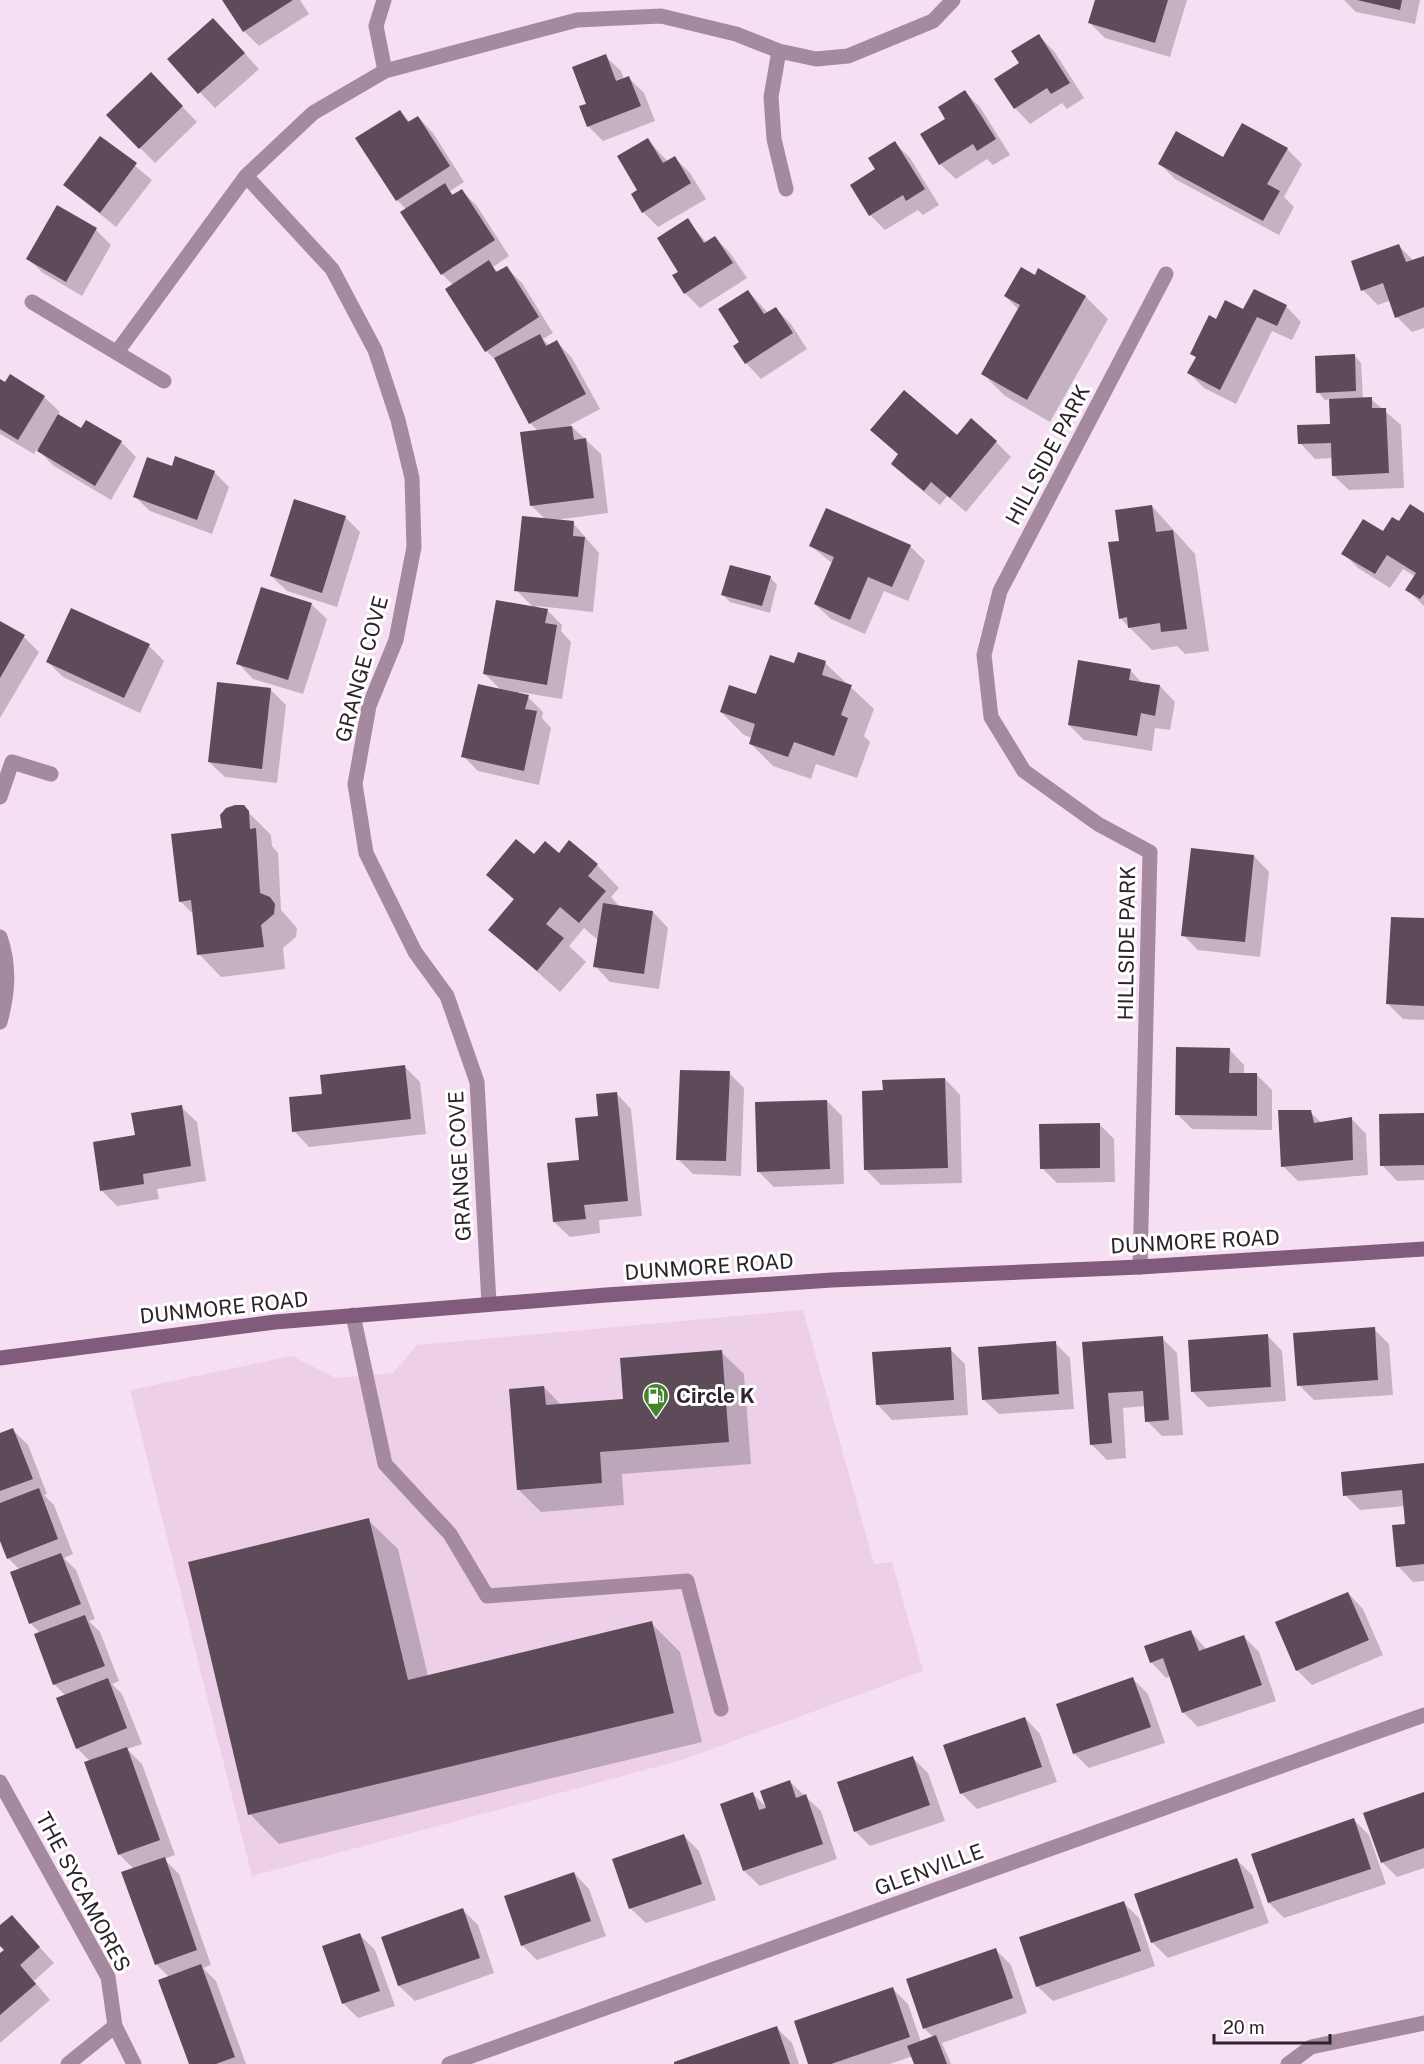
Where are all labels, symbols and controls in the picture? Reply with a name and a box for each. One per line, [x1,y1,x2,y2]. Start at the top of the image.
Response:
street label: HILLSIDE PARK [1000,381,1095,529]
street label: GRANGE COVE [330,593,393,745]
street label: HILLSIDE PARK [1113,865,1140,1021]
street label: GRANGE COVE [443,1090,476,1242]
street label: DUNMORE ROAD [1110,1225,1280,1258]
street label: DUNMORE ROAD [623,1248,794,1285]
street label: DUNMORE ROAD [138,1286,310,1329]
fuel station icon: Circle K [641,1381,671,1419]
place label: Circle K [676,1383,755,1408]
street label: THE SYCAMORES [31,1808,136,1976]
street label: GLENVILLE [871,1838,987,1901]
scale bar [1214,2007,1330,2045]
text: 20 m [1223,2017,1265,2038]

